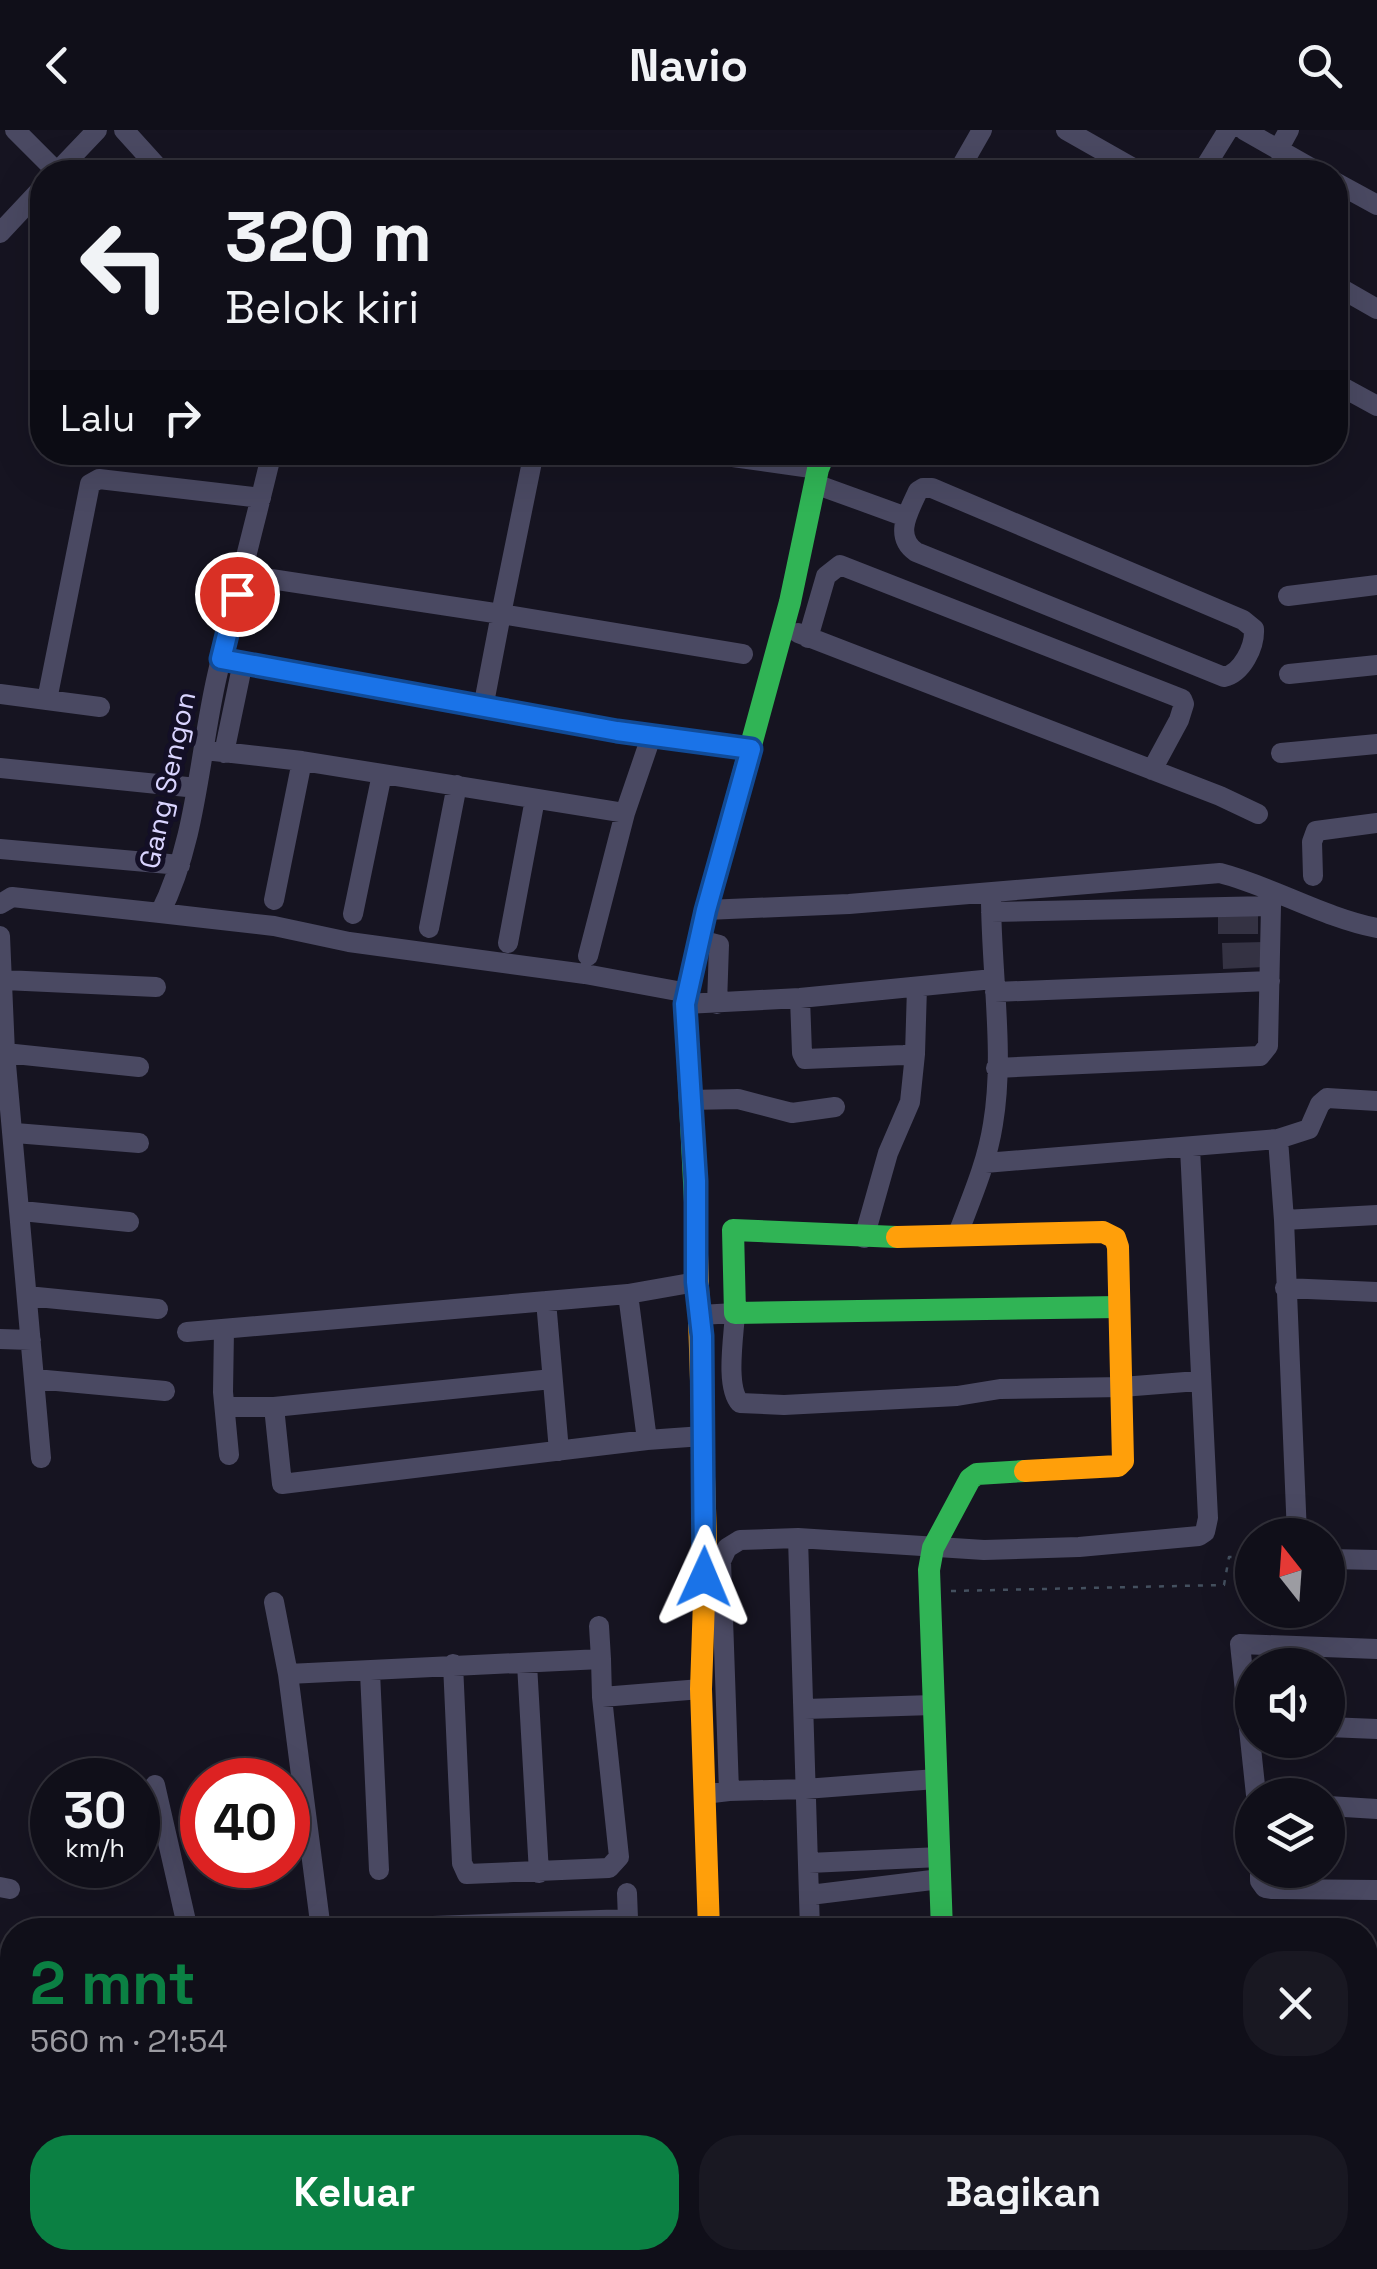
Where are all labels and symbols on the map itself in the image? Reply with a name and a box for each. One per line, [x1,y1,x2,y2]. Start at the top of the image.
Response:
pin [195,552,280,637]
street label: Gang Sengon [131,688,203,872]
north arrow [1235,1518,1345,1628]
position arrow [652,1525,756,1629]
speed limit sign: 40 [180,1758,310,1888]

